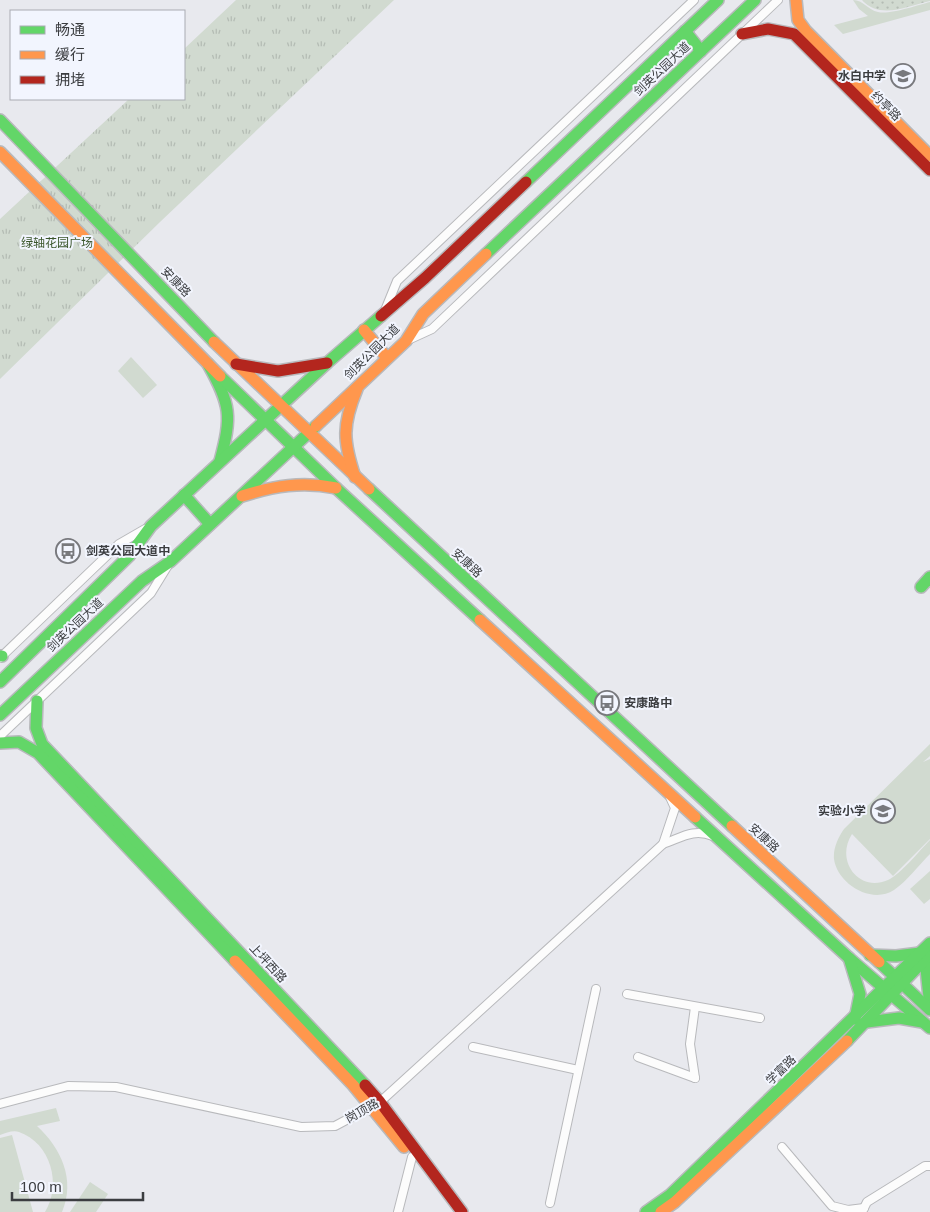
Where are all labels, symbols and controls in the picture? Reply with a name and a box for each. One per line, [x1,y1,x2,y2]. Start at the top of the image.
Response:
legend [10,10,185,100]
text: 畅通 [55,21,85,38]
street label: 剑英公园大道 [631,39,693,99]
text: 缓行 [55,46,85,63]
school or university icon: 水白中学 [890,63,916,89]
place label: 水白中学 [838,69,886,83]
text: 拥堵 [55,71,85,88]
street label: 约亭路 [868,88,904,124]
park label: 绿轴花园广场 [21,236,93,250]
street label: 安康路 [158,264,194,300]
street label: 剑英公园大道 [342,322,402,382]
bus stop icon: 剑英公园大道中 [55,538,81,564]
place label: 剑英公园大道中 [86,544,170,558]
street label: 安康路 [449,546,485,580]
street label: 剑英公园大道 [44,595,106,655]
bus stop icon: 安康路中 [594,690,620,716]
place label: 安康路中 [624,696,672,710]
school or university icon: 实验小学 [870,798,896,824]
place label: 实验小学 [818,804,866,818]
street label: 安康路 [746,821,782,855]
street label: 上坪西路 [247,941,289,985]
street label: 学富路 [763,1052,799,1088]
street label: 岗顶路 [343,1096,381,1126]
scale bar [12,1170,144,1202]
text: 100 m [20,1178,62,1195]

